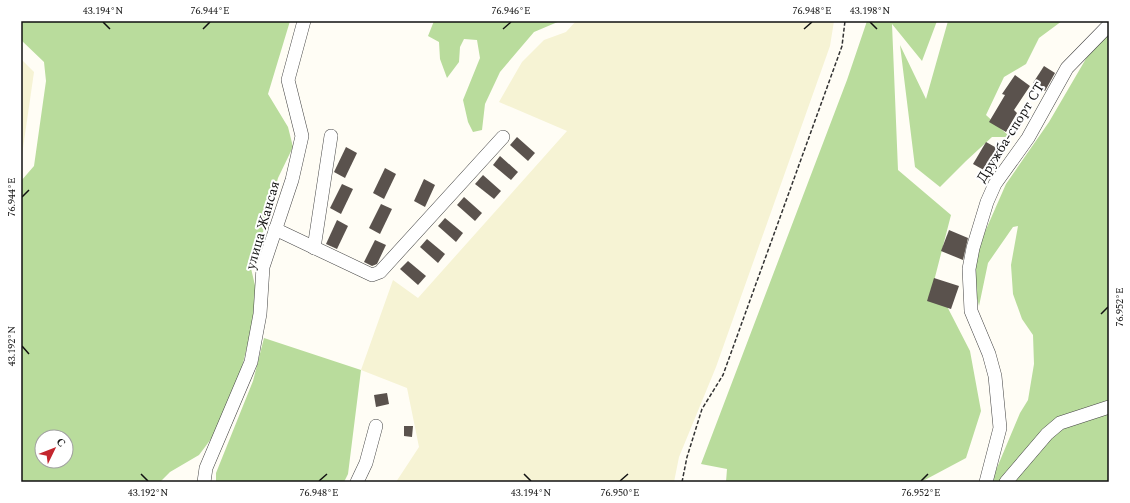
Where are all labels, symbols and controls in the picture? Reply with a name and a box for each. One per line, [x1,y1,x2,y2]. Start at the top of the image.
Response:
text: 43.194°N [83,3,123,19]
text: 76.944°E [190,3,230,19]
text: 76.946°E [491,3,531,19]
text: 76.948°E [792,3,832,19]
text: 43.198°N [850,3,890,19]
street label: Дружба-спорт СТ [971,78,1050,187]
text: 76.944°E [4,177,20,217]
street label: улица Жансая [240,178,285,273]
text: 76.952°E [1112,287,1128,327]
text: 43.192°N [4,326,20,366]
north arrow [34,429,74,469]
text: С [52,434,70,451]
text: 43.192°N [128,485,168,501]
text: 76.948°E [299,485,339,501]
text: 43.194°N [511,485,551,501]
text: 76.950°E [600,485,640,501]
text: 76.952°E [901,485,941,501]

